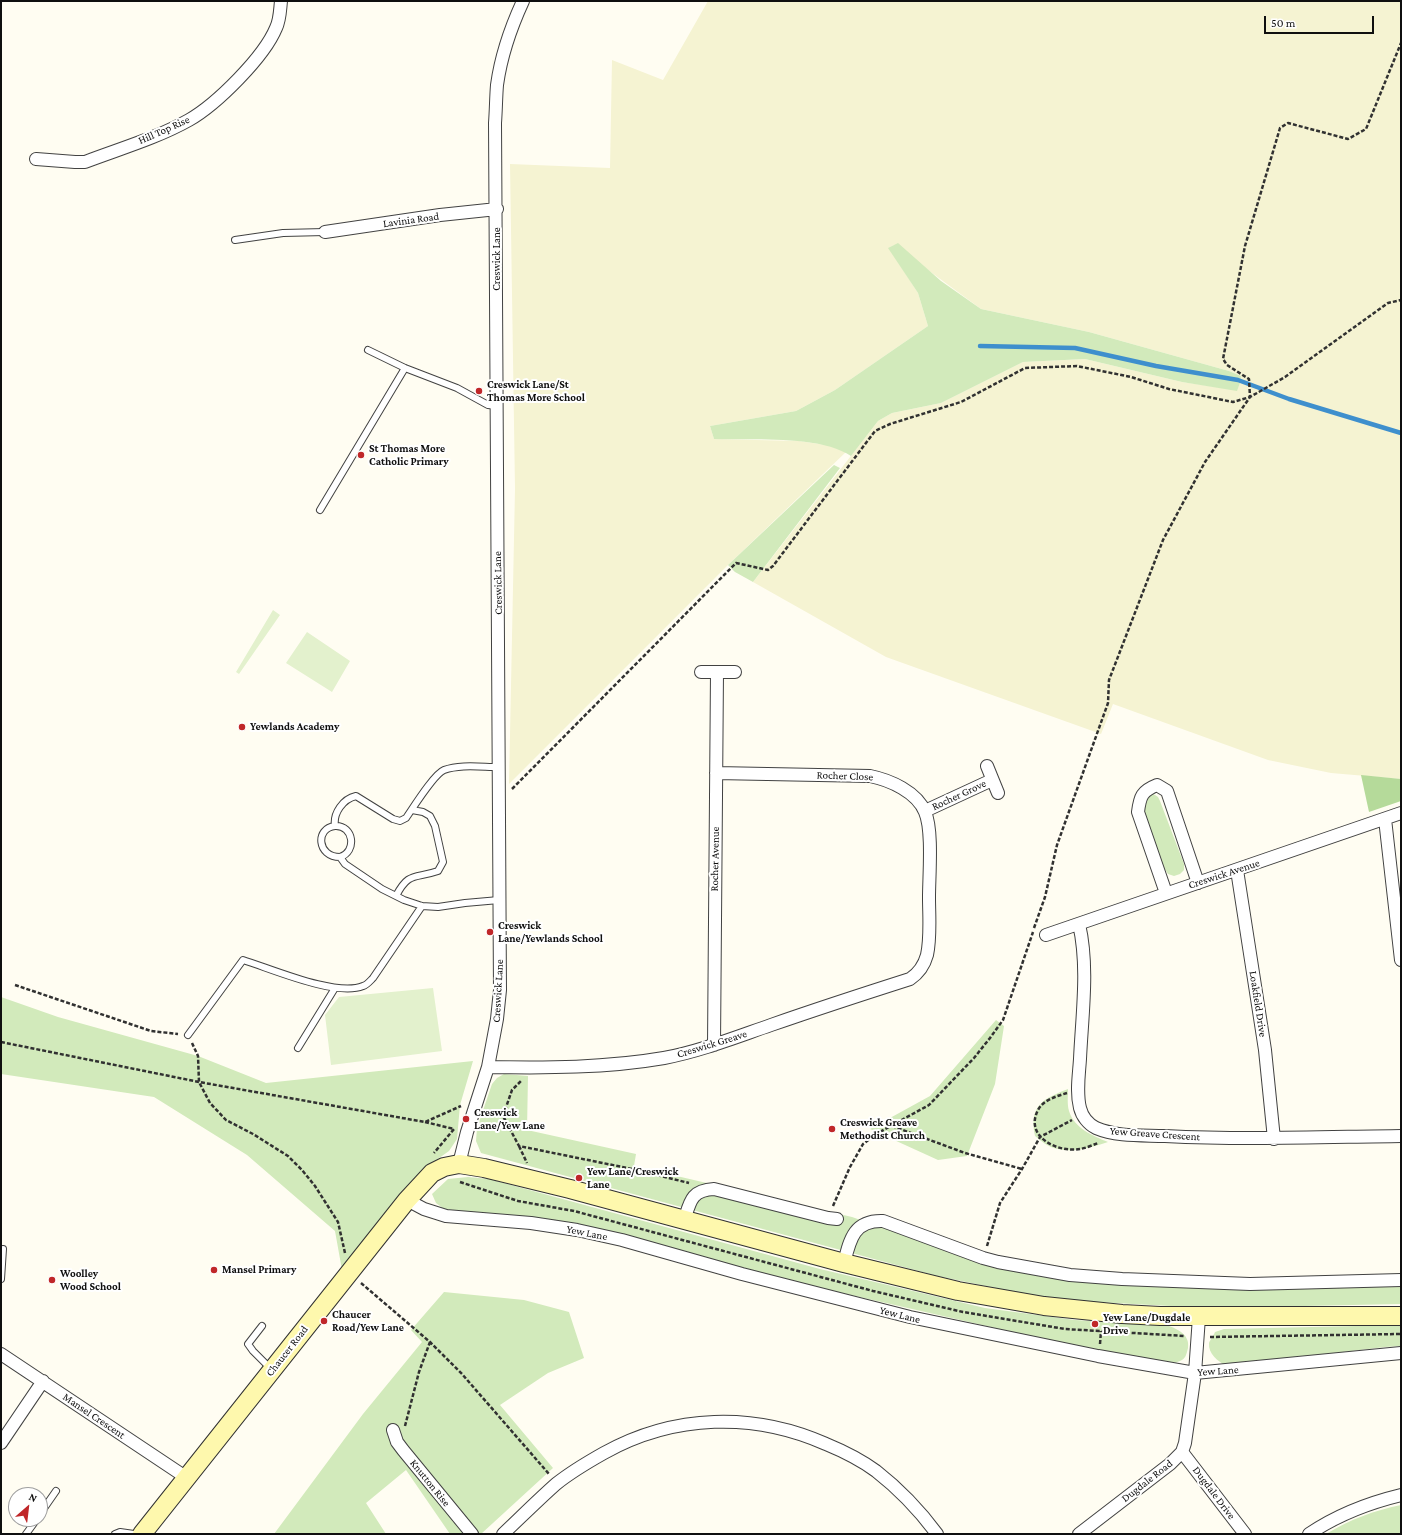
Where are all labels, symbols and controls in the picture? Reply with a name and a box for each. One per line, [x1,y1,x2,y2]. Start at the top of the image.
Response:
scale bar [1266,8,1376,34]
text: 50 m [1271,16,1295,30]
street label: Hill Top Rise [136,113,192,147]
street label: Lavinia Road [382,210,440,230]
street label: Creswick Lane [490,227,504,291]
place label: Creswick Lane/St Thomas More School [487,378,585,404]
marker: Creswick Lane/St Thomas More School [474,386,484,396]
place label: St Thomas More Catholic Primary [369,442,449,468]
marker: St Thomas More Catholic Primary [356,450,366,460]
street label: Creswick Lane [491,551,505,615]
place label: Yewlands Academy [250,720,339,734]
marker: Yewlands Academy [237,722,247,732]
street label: Rocher Close [816,768,874,784]
street label: Rocher Grove [930,777,988,813]
street label: Rocher Avenue [708,826,722,892]
street label: Creswick Avenue [1187,856,1261,892]
place label: Creswick Lane/Yewlands School [498,919,603,945]
marker: Creswick Lane/Yewlands School [485,927,495,937]
street label: Creswick Lane [490,959,506,1023]
street label: Loakfield Drive [1246,970,1270,1038]
street label: Creswick Greave [675,1027,749,1061]
place label: Creswick Lane/Yew Lane [474,1106,545,1132]
marker: Creswick Lane/Yew Lane [461,1114,471,1124]
place label: Creswick Greave Methodist Church [840,1116,925,1142]
marker: Creswick Greave Methodist Church [827,1124,837,1134]
street label: Yew Greave Crescent [1109,1124,1201,1144]
place label: Yew Lane/Creswick Lane [587,1165,678,1191]
marker: Yew Lane/Creswick Lane [574,1173,584,1183]
street label: Yew Lane [565,1223,609,1243]
place label: Mansel Primary [222,1263,296,1277]
marker: Mansel Primary [209,1265,219,1275]
place label: Woolley Wood School [60,1267,121,1293]
marker: Woolley Wood School [47,1275,57,1285]
street label: Yew Lane [878,1304,922,1326]
place label: Chaucer Road/Yew Lane [332,1308,404,1334]
place label: Yew Lane/Dugdale Drive [1103,1311,1190,1337]
marker: Chaucer Road/Yew Lane [319,1316,329,1326]
marker: Yew Lane/Dugdale Drive [1090,1319,1100,1329]
street label: Chaucer Road [263,1323,311,1379]
street label: Yew Lane [1197,1363,1239,1379]
street label: Mansel Crescent [60,1390,128,1442]
street label: Knutton Rise [407,1457,453,1509]
street label: Dugdale Road [1119,1457,1175,1505]
street label: Dugdale Drive [1190,1464,1238,1522]
north arrow [8,1487,48,1527]
text: N [27,1490,39,1504]

